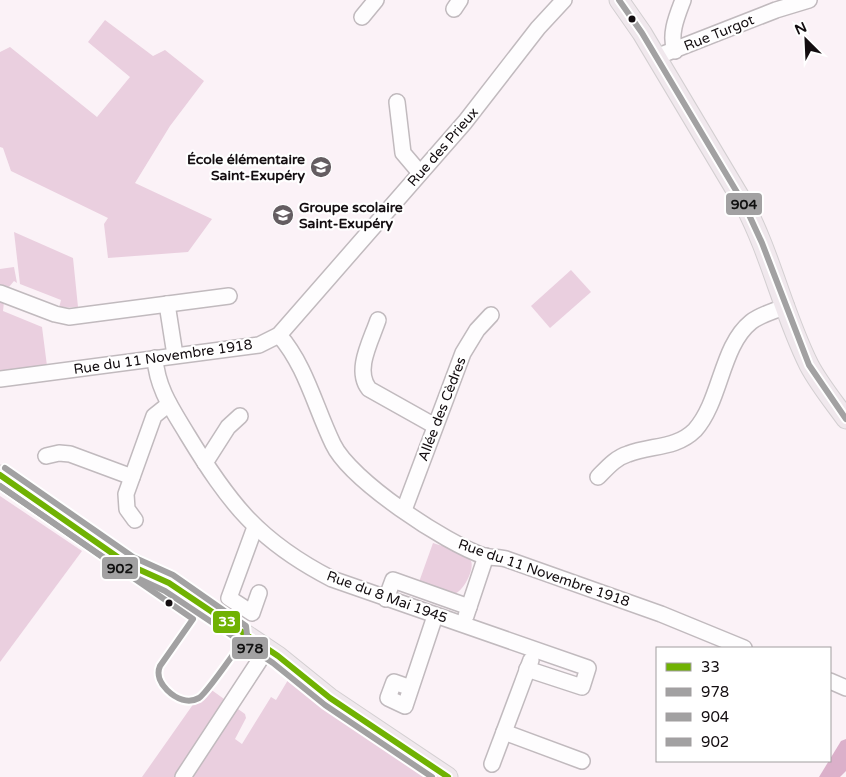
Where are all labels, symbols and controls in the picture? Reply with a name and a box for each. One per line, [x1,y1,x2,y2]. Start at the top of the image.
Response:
street label: Rue Turgot [681,11,757,55]
unlabelled marker [627,14,637,24]
north arrow [781,15,831,65]
text: N [792,19,810,39]
street label: Rue des Prieux [404,104,482,190]
place label: École élémentaire Saint-Exupéry [187,151,305,184]
school or university icon: École élémentaire Saint-Exupéry [309,155,333,179]
line badge: 904 [725,192,763,216]
text: 904 [731,196,757,213]
place label: Groupe scolaire Saint-Exupéry [299,199,403,232]
school or university icon: Groupe scolaire Saint-Exupéry [271,203,295,227]
street label: Rue du 11 Novembre 1918 [72,336,254,378]
street label: Allée des Cèdres [414,354,470,463]
street label: Rue du 11 Novembre 1918 [456,536,632,610]
line badge: 902 [101,556,139,580]
text: 902 [107,560,133,577]
street label: Rue du 8 Mai 1945 [324,567,450,627]
unlabelled marker [164,598,174,608]
line badge: 33 [212,610,241,634]
text: 33 [218,613,236,630]
line badge: 978 [231,636,269,660]
text: 978 [237,640,263,657]
legend [656,647,831,762]
text: 33 [701,658,720,676]
text: 978 [701,683,729,701]
text: 904 [701,708,729,726]
text: 902 [701,733,729,751]

